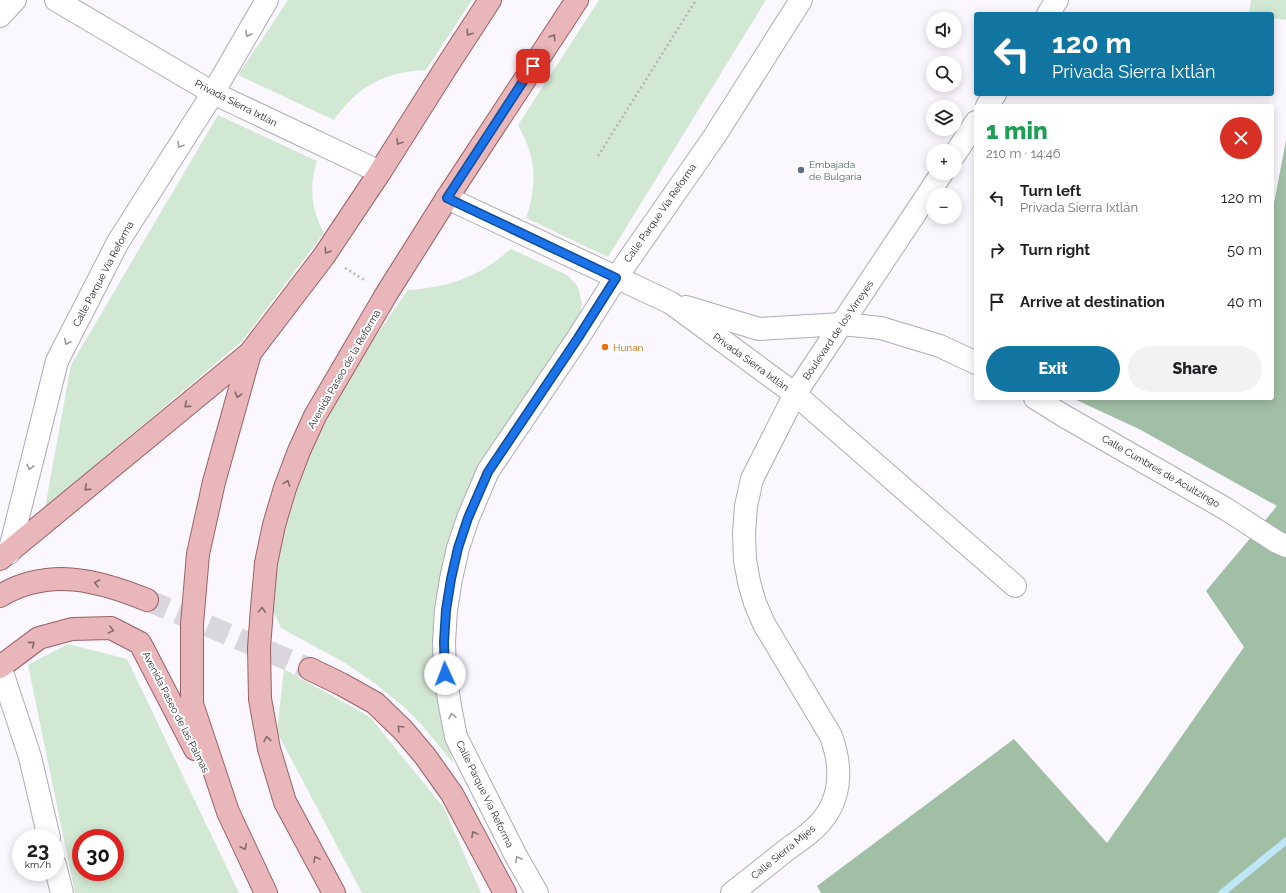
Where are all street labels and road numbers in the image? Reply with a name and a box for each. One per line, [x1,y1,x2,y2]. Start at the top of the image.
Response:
street label: Privada Sierra Ixtlán [193,77,279,129]
street label: Calle Parque Vía Reforma [622,162,698,264]
street label: Calle Parque Vía Reforma [71,219,135,329]
street label: Boulevard de los Virreyes [801,278,876,382]
street label: Avenida Paseo de la Reforma [305,308,383,430]
street label: Privada Sierra Ixtlán [711,331,791,393]
street label: Calle Cumbres de Acultzingo [1100,433,1222,509]
street label: Avenida Paseo de las Palmas [141,650,212,775]
street label: Calle Parque Vía Reforma [454,739,516,849]
street label: Calle Sierra Mijes [749,823,817,881]

